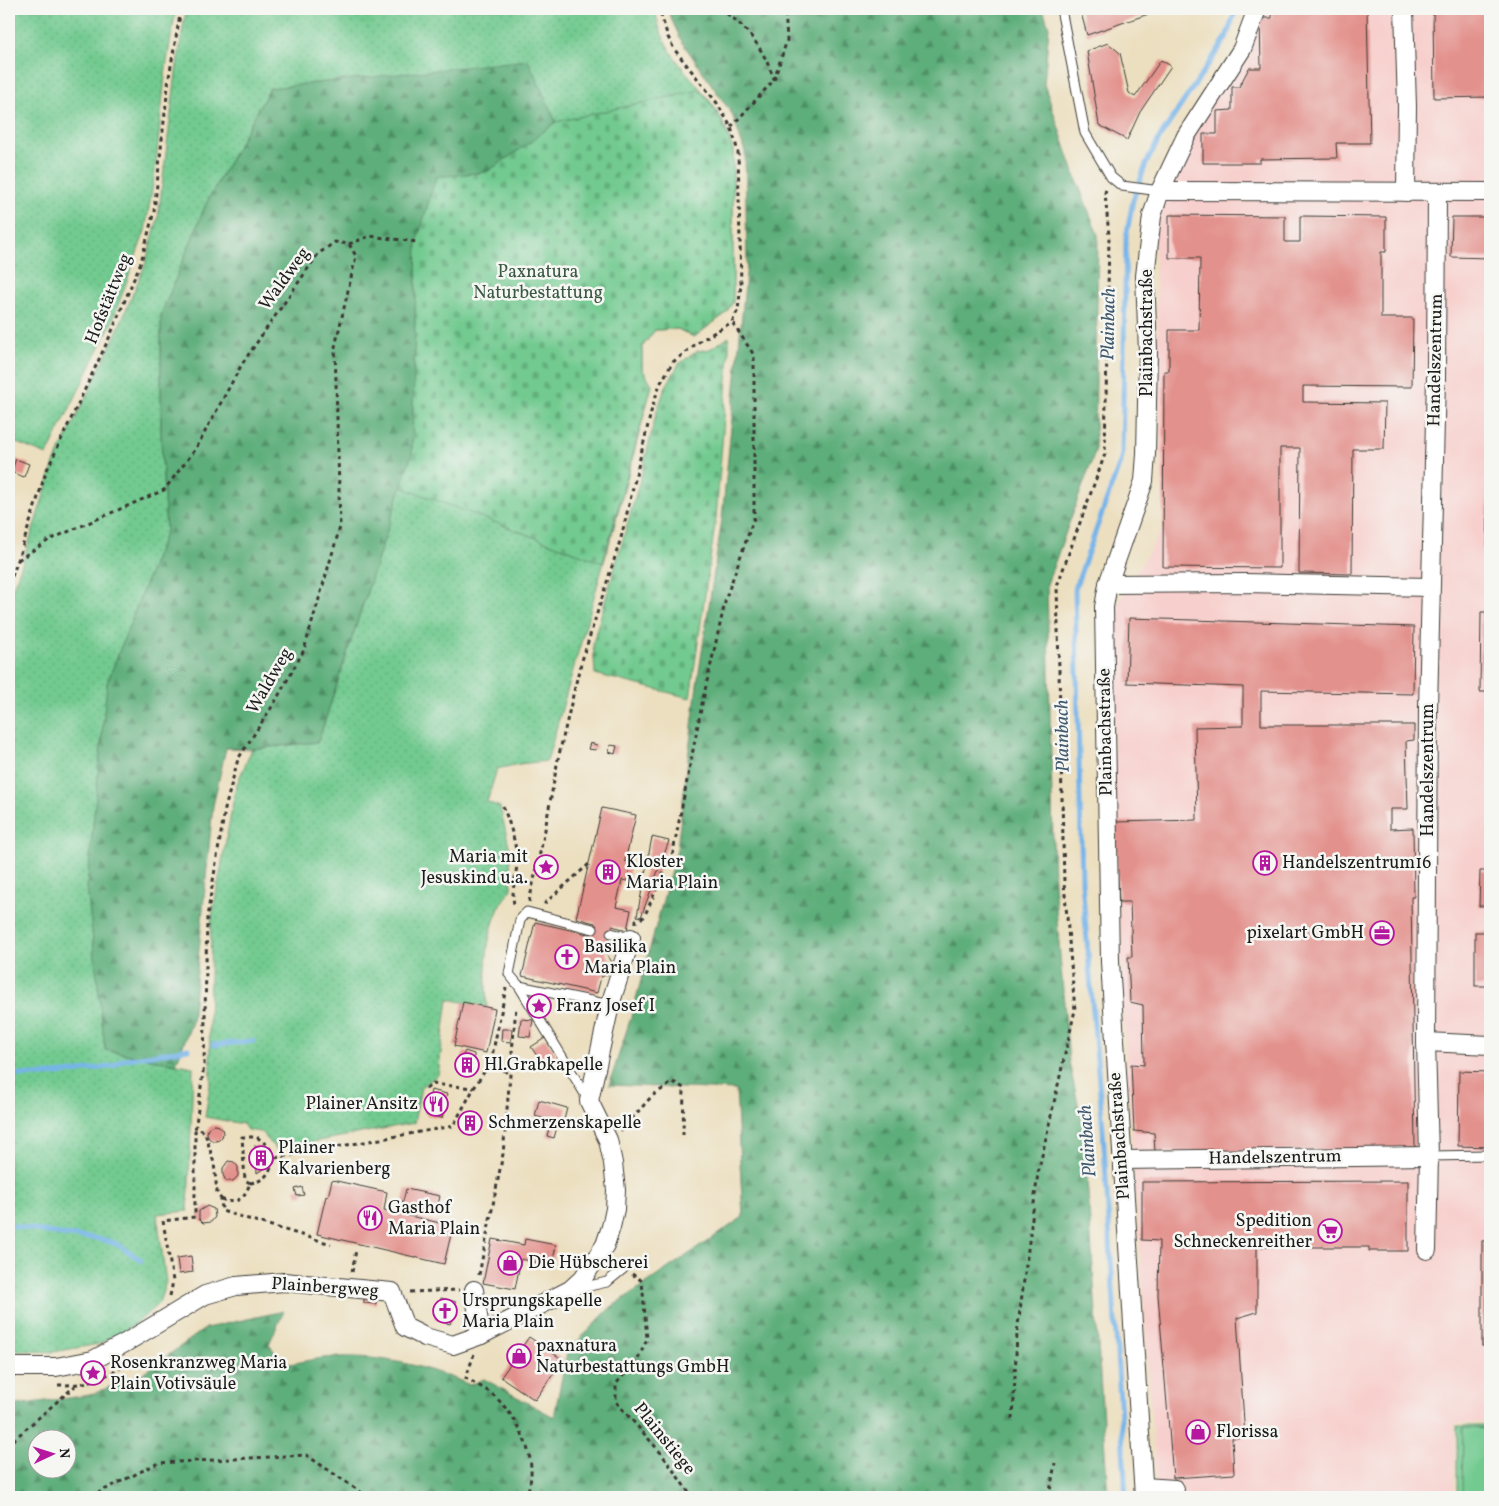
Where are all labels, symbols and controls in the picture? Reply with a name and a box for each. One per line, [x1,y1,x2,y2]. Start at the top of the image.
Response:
street label: Waldweg [253,242,317,316]
street label: Hofstättweg [79,250,139,348]
park label: Paxnatura Naturbestattung [473,260,603,306]
street label: Plainbachstraße [1135,269,1160,397]
water label: Plainbach [1095,287,1123,361]
street label: Handelszentrum [1422,293,1450,427]
street label: Waldweg [241,643,299,719]
street label: Plainbachstraße [1092,668,1120,796]
water label: Plainbach [1049,699,1077,773]
street label: Handelszentrum [1416,703,1441,837]
place label: Maria mit Jesuskind u.a. [421,845,528,891]
place label: Kloster Maria Plain [626,850,718,896]
building icon: Handelszentrum16 [1252,850,1278,876]
place label: Handelszentrum16 [1282,851,1431,876]
place icon: Maria mit Jesuskind u.a. [533,854,559,880]
building icon: Kloster Maria Plain [595,859,621,885]
office icon: pixelart GmbH [1369,920,1395,946]
place label: pixelart GmbH [1246,921,1364,946]
place label: Basilika Maria Plain [584,935,676,981]
church icon: Basilika Maria Plain [554,944,580,970]
place icon: Franz Josef I [526,993,552,1019]
place label: Franz Josef I [556,994,655,1019]
building icon: Hl.Grabkapelle [454,1052,480,1078]
place label: Hl.Grabkapelle [484,1053,603,1078]
street label: Plainbachstraße [1103,1071,1137,1201]
restaurant icon: Plainer Ansitz [423,1091,449,1117]
place label: Plainer Ansitz [305,1092,418,1117]
water label: Plainbach [1072,1104,1104,1178]
building icon: Schmerzenskapelle [457,1110,483,1136]
place label: Schmerzenskapelle [488,1111,641,1136]
place label: Plainer Kalvarienberg [278,1136,390,1182]
street label: Handelszentrum [1208,1144,1342,1172]
building icon: Plainer Kalvarienberg [248,1145,274,1171]
place label: Gasthof Maria Plain [388,1196,480,1242]
restaurant icon: Gasthof Maria Plain [357,1205,383,1231]
place label: Spedition Schneckenreither [1173,1209,1312,1255]
supermarket icon: Spedition Schneckenreither [1317,1218,1343,1244]
shop icon: Die Hübscherei [497,1250,523,1276]
place label: Die Hübscherei [528,1251,648,1276]
street label: Plainbergweg [270,1272,380,1304]
place label: Ursprungskapelle Maria Plain [462,1289,602,1335]
church icon: Ursprungskapelle Maria Plain [432,1298,458,1324]
place label: paxnatura Naturbestattungs GmbH [536,1334,730,1380]
shop icon: paxnatura Naturbestattungs GmbH [506,1343,532,1369]
place label: Rosenkranzweg Maria Plain Votivsäule [110,1351,287,1397]
place icon: Rosenkranzweg Maria Plain Votivsäule [80,1360,106,1386]
street label: Plainstiege [627,1397,701,1481]
shop icon: Florissa [1185,1419,1211,1445]
place label: Florissa [1216,1420,1278,1445]
north arrow [28,1428,78,1478]
text: N [54,1447,73,1459]

